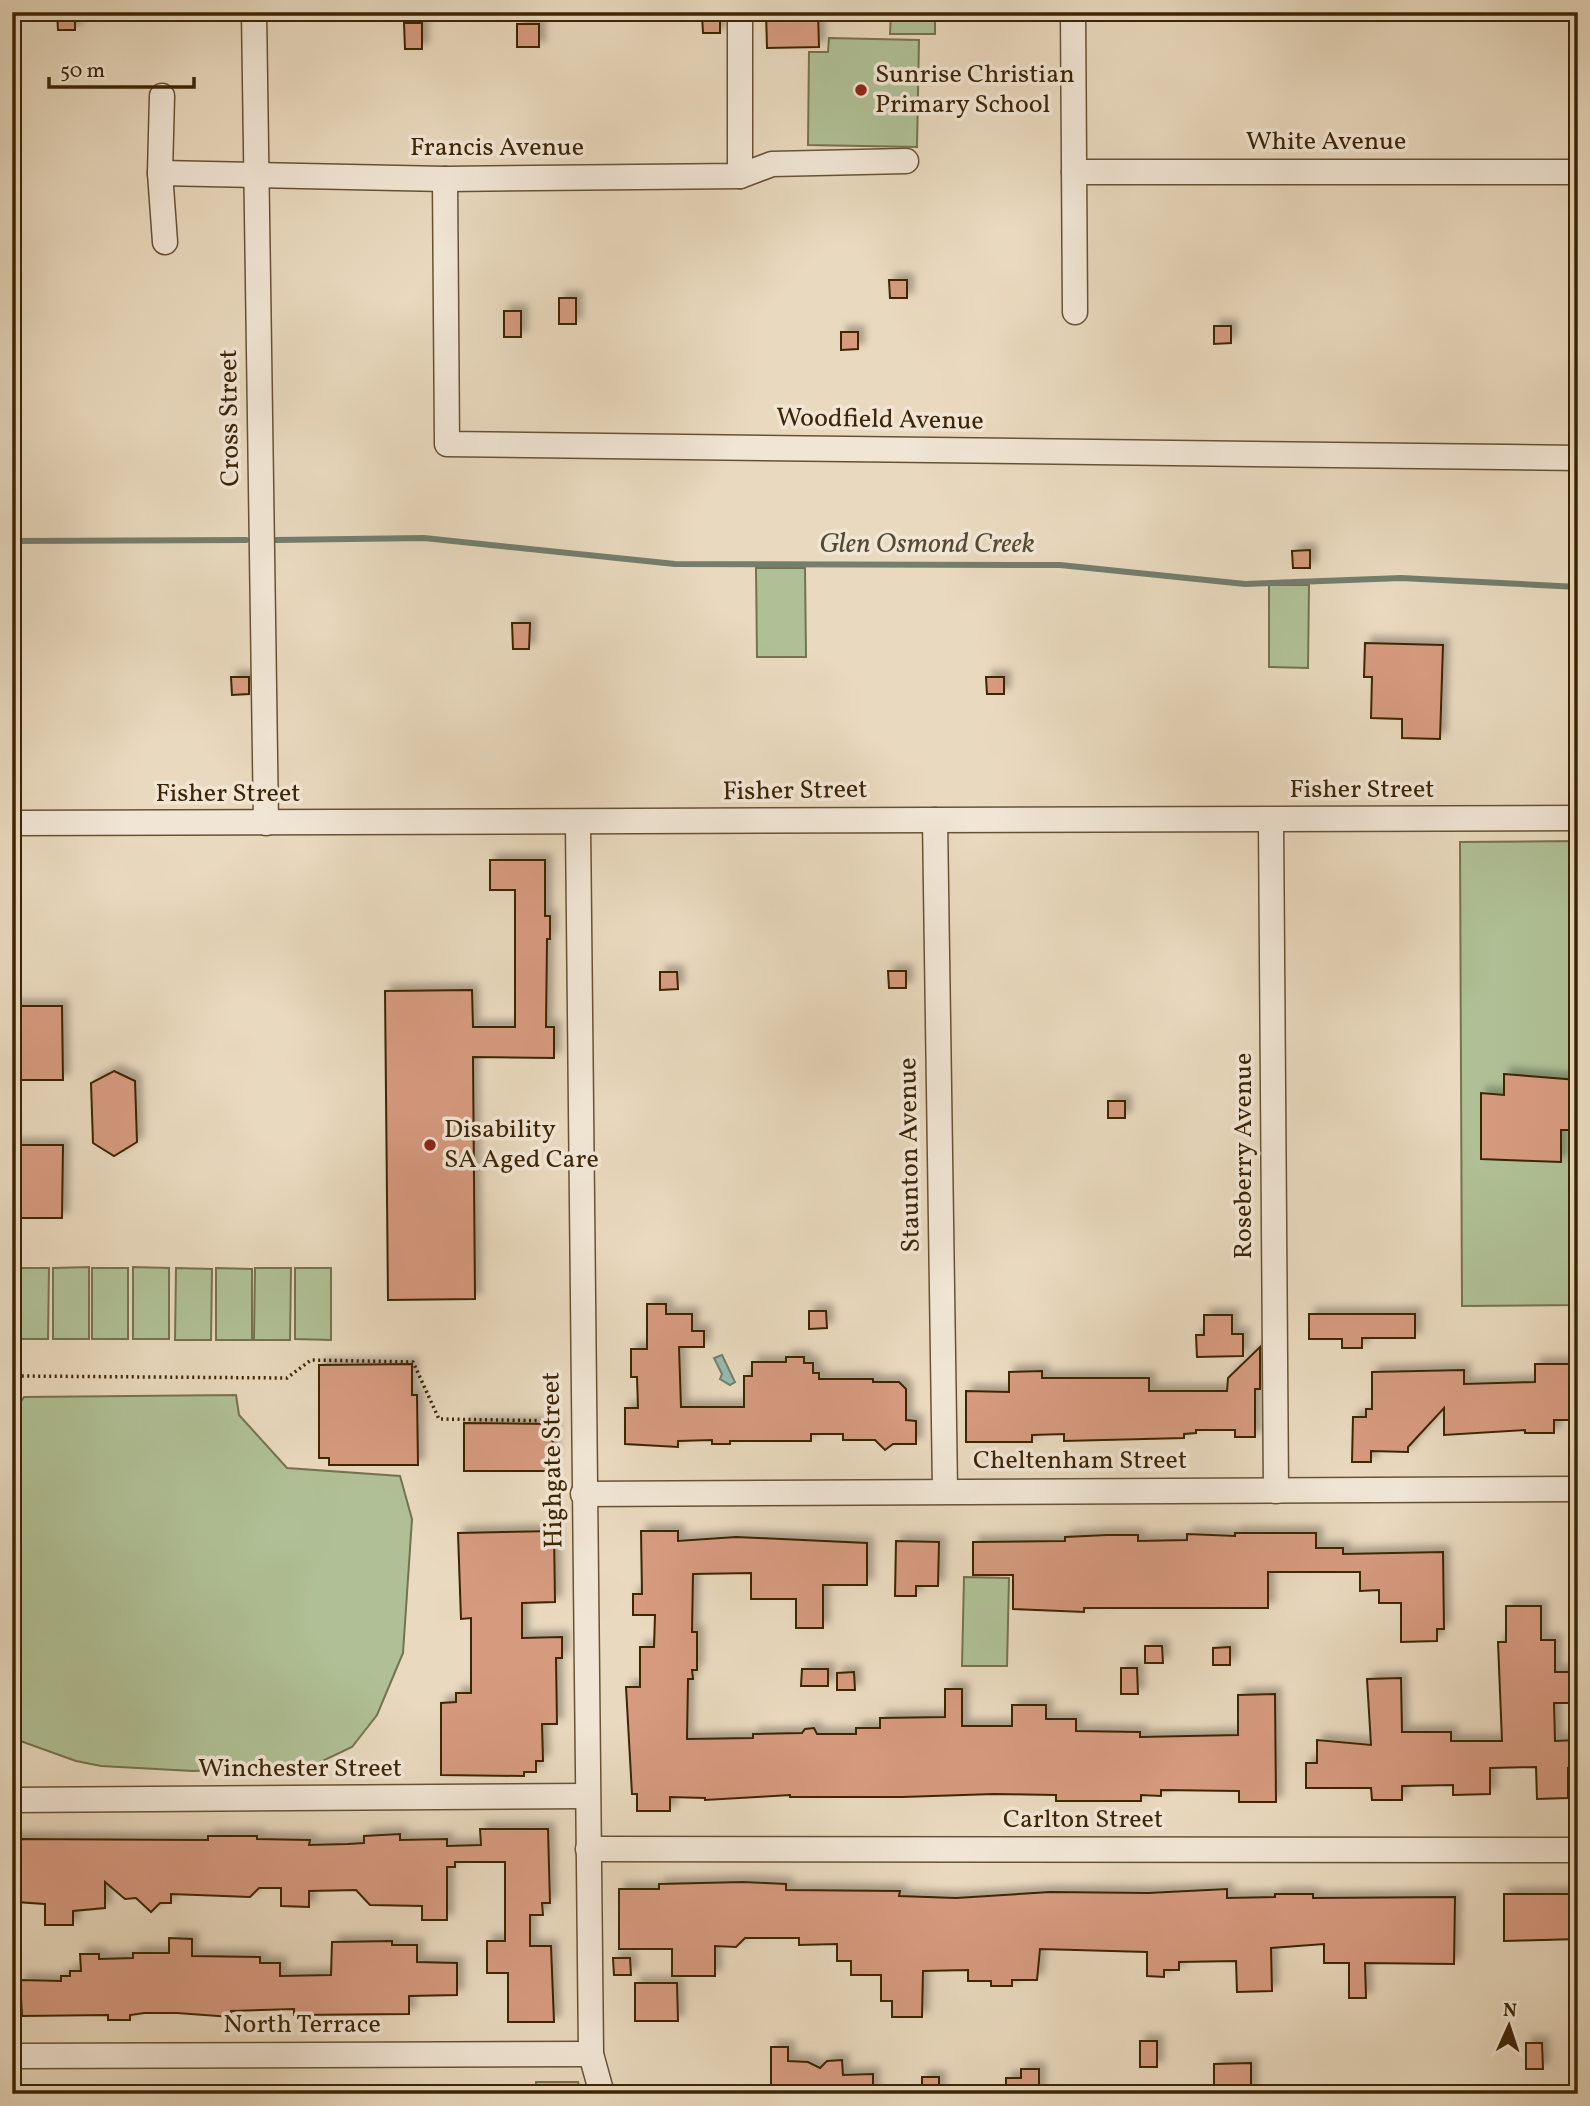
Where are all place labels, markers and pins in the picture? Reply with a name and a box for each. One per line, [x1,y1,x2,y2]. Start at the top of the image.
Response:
place label: Sunrise Christian Primary School [875,57,1075,123]
marker: Sunrise Christian Primary School [853,82,869,98]
place label: Disability SA Aged Care [444,1112,599,1178]
marker: Disability SA Aged Care [422,1137,438,1153]

